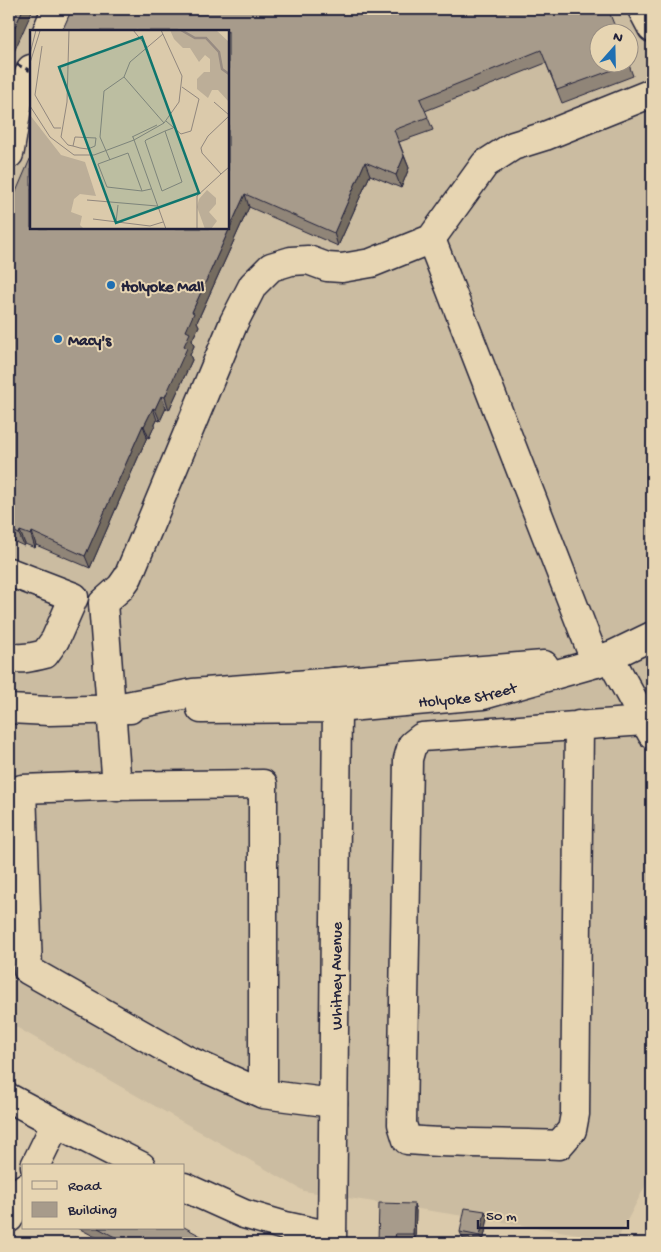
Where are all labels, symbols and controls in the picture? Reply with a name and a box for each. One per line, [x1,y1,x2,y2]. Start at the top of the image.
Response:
north arrow [588,22,638,72]
text: N [610,29,625,48]
inset map [30,30,229,229]
marker: Holyoke Mall [105,279,117,291]
place label: Holyoke Mall [121,279,205,298]
marker: Macy's [52,333,64,345]
place label: Macy's [68,333,112,352]
street label: Holyoke Street [418,680,521,714]
street label: Whitney Avenue [329,921,348,1030]
legend [22,1164,185,1230]
text: Road [68,1178,102,1196]
scale bar [478,1197,628,1229]
text: Building [67,1202,117,1220]
text: 50 m [486,1208,517,1226]

